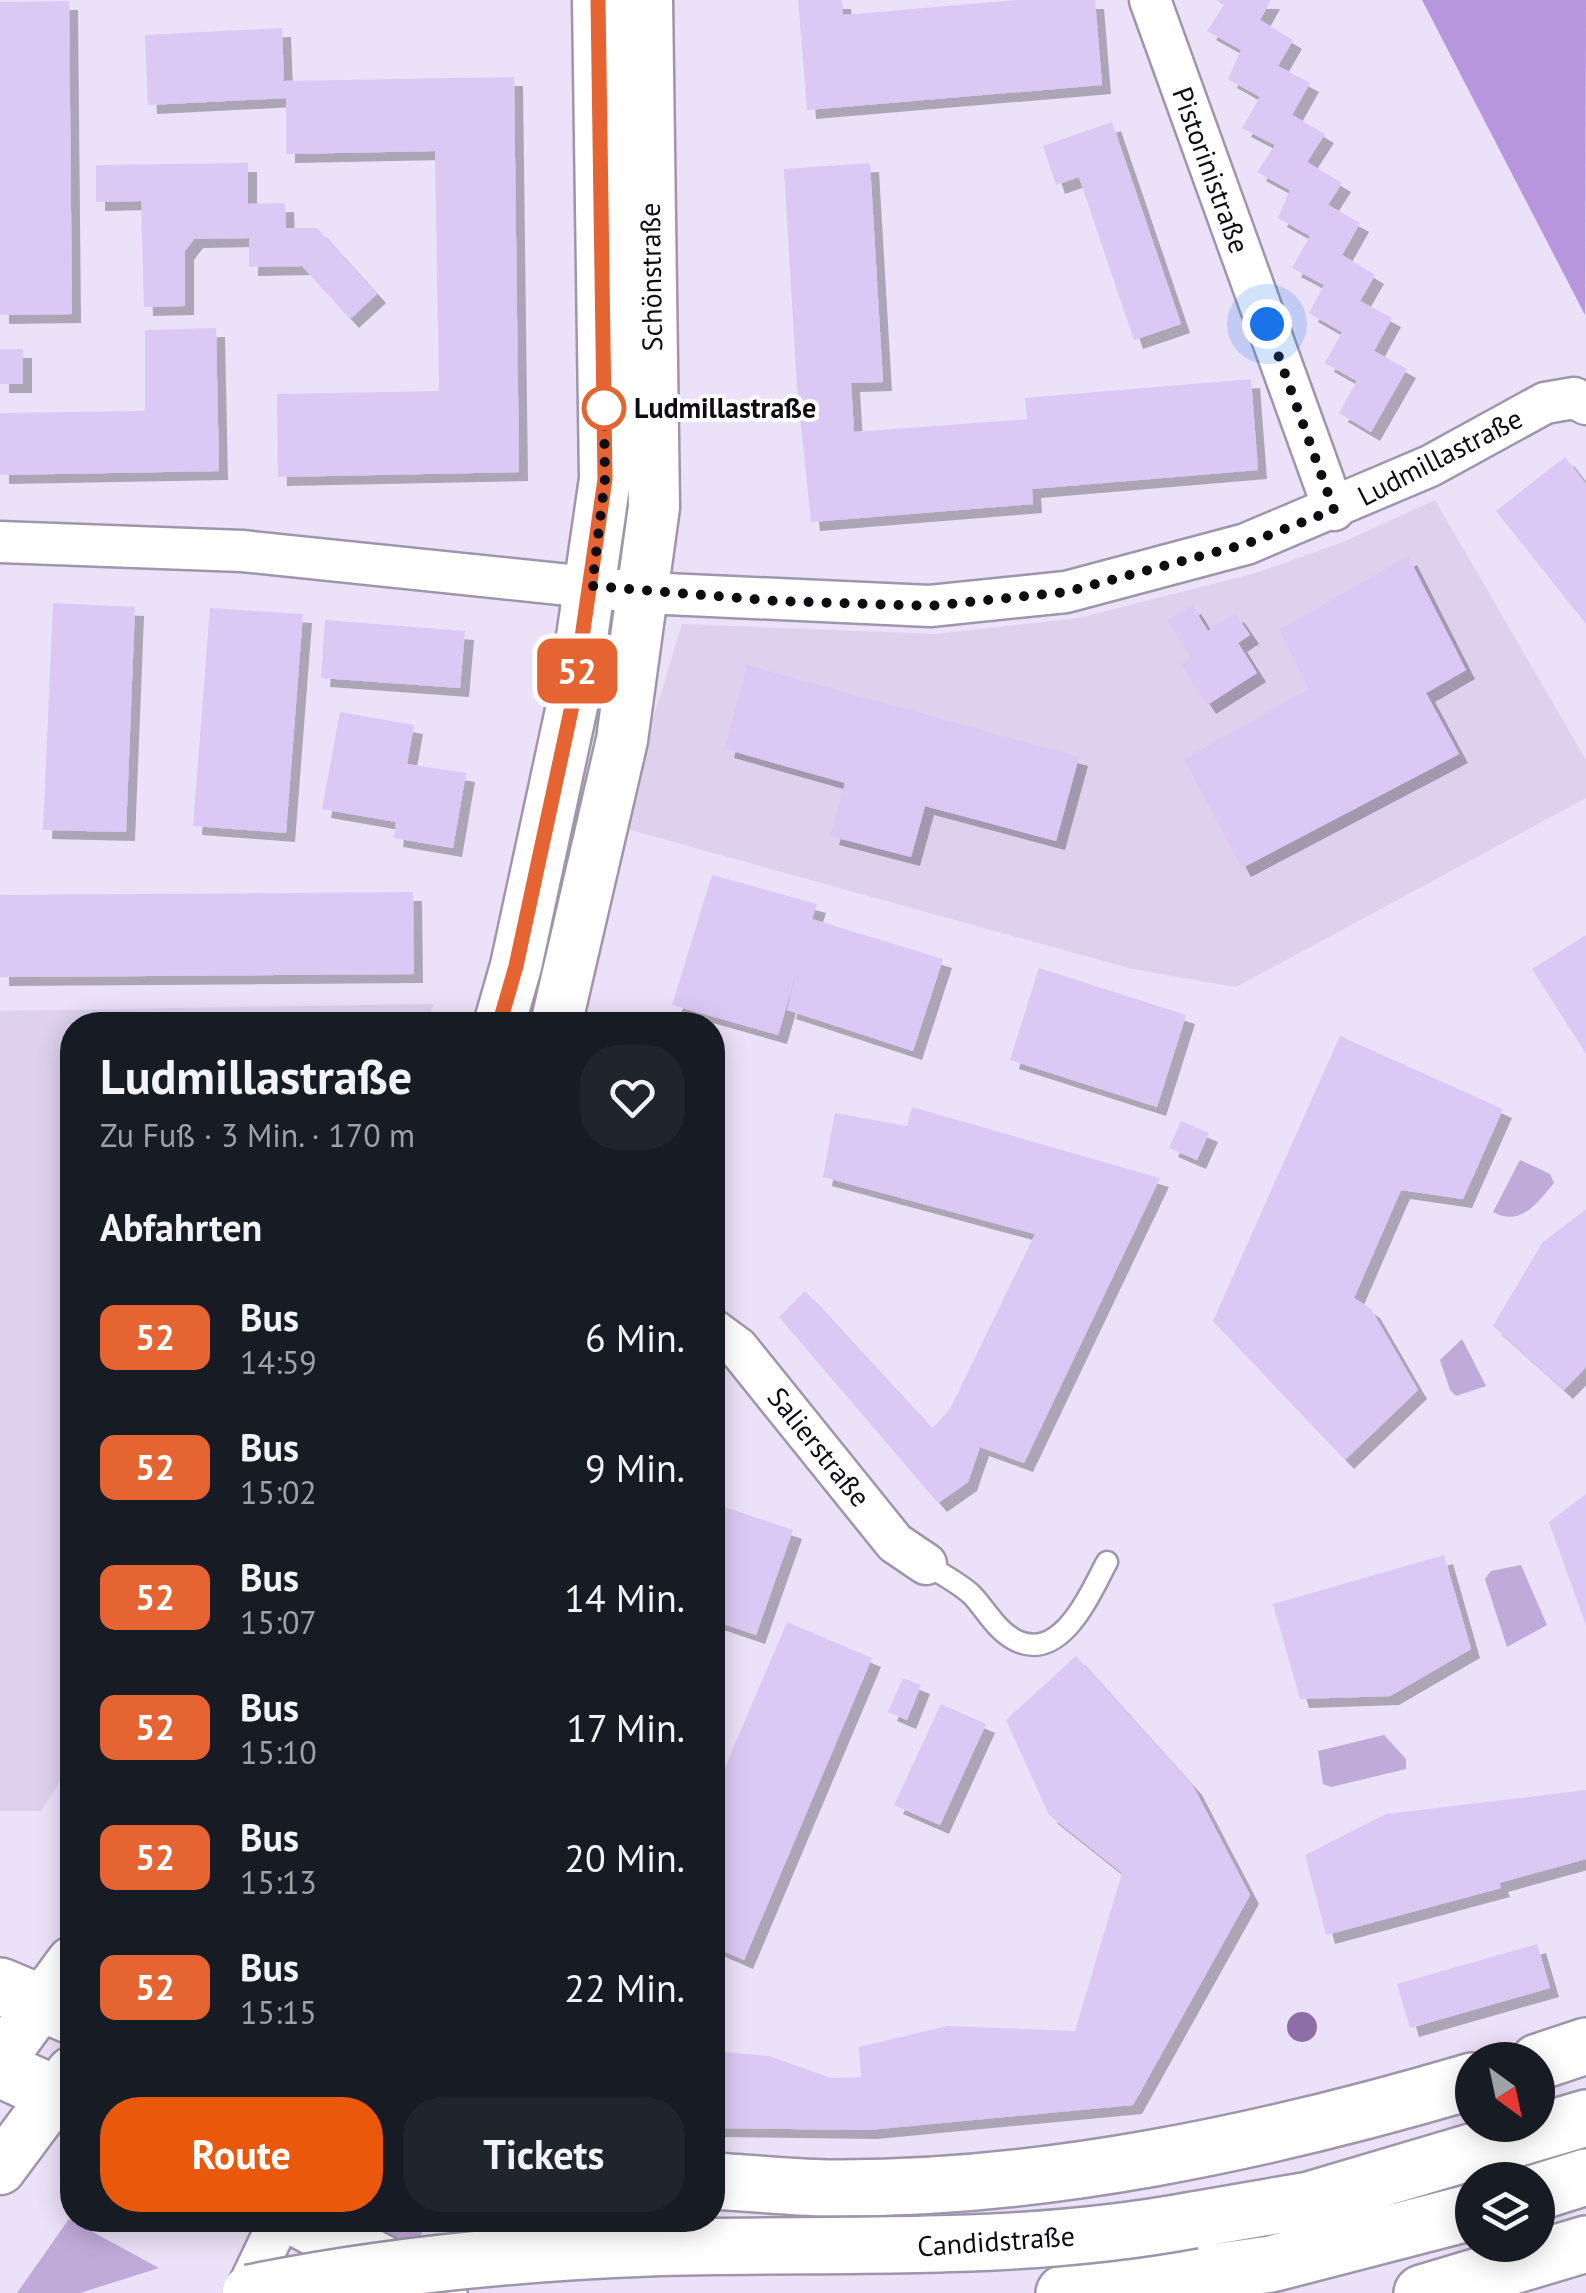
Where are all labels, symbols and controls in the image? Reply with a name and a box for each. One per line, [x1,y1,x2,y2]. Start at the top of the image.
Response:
street label: Pistorinistraße [1164,82,1259,258]
street label: Schönstraße [631,202,670,352]
your location [1242,299,1292,349]
marker: Ludmillastraße [583,387,625,429]
place label: Ludmillastraße [634,389,816,426]
street label: Ludmillastraße [1351,399,1528,514]
line badge: 52 [532,638,622,704]
text: 52 [557,648,597,694]
text: Ludmillastraße [100,1045,412,1107]
button: heart [580,1045,685,1150]
text: Zu Fuß · 3 Min. · 170 m [100,1114,415,1156]
text: Abfahrten [100,1202,262,1251]
text: Bus [240,1292,299,1341]
text: 6 Min. [585,1313,685,1362]
text: 52 [135,1314,175,1360]
text: 14:59 [240,1341,317,1383]
street label: Salierstraße [760,1379,879,1514]
text: Bus [240,1422,299,1471]
text: 9 Min. [585,1443,685,1492]
text: 52 [135,1444,175,1490]
text: 15:02 [240,1471,317,1513]
text: Bus [240,1552,299,1601]
text: 14 Min. [564,1573,685,1622]
text: 52 [135,1574,175,1620]
text: 15:07 [240,1601,317,1643]
text: Bus [240,1682,299,1731]
text: 17 Min. [566,1703,685,1752]
text: 52 [135,1704,175,1750]
text: 15:10 [240,1731,317,1773]
text: Bus [240,1812,299,1861]
text: 20 Min. [564,1833,685,1882]
text: 52 [135,1834,175,1880]
text: 15:13 [240,1861,317,1903]
text: Bus [240,1942,299,1991]
text: 22 Min. [564,1963,685,2012]
text: 52 [135,1964,175,2010]
text: 15:15 [240,1991,317,2033]
north arrow [1455,2042,1555,2142]
map controls [1455,2042,1555,2262]
button: Route [100,2097,383,2212]
button: Tickets [403,2097,685,2212]
button: layers [1455,2162,1555,2262]
street label: Candidstraße [916,2217,1076,2264]

